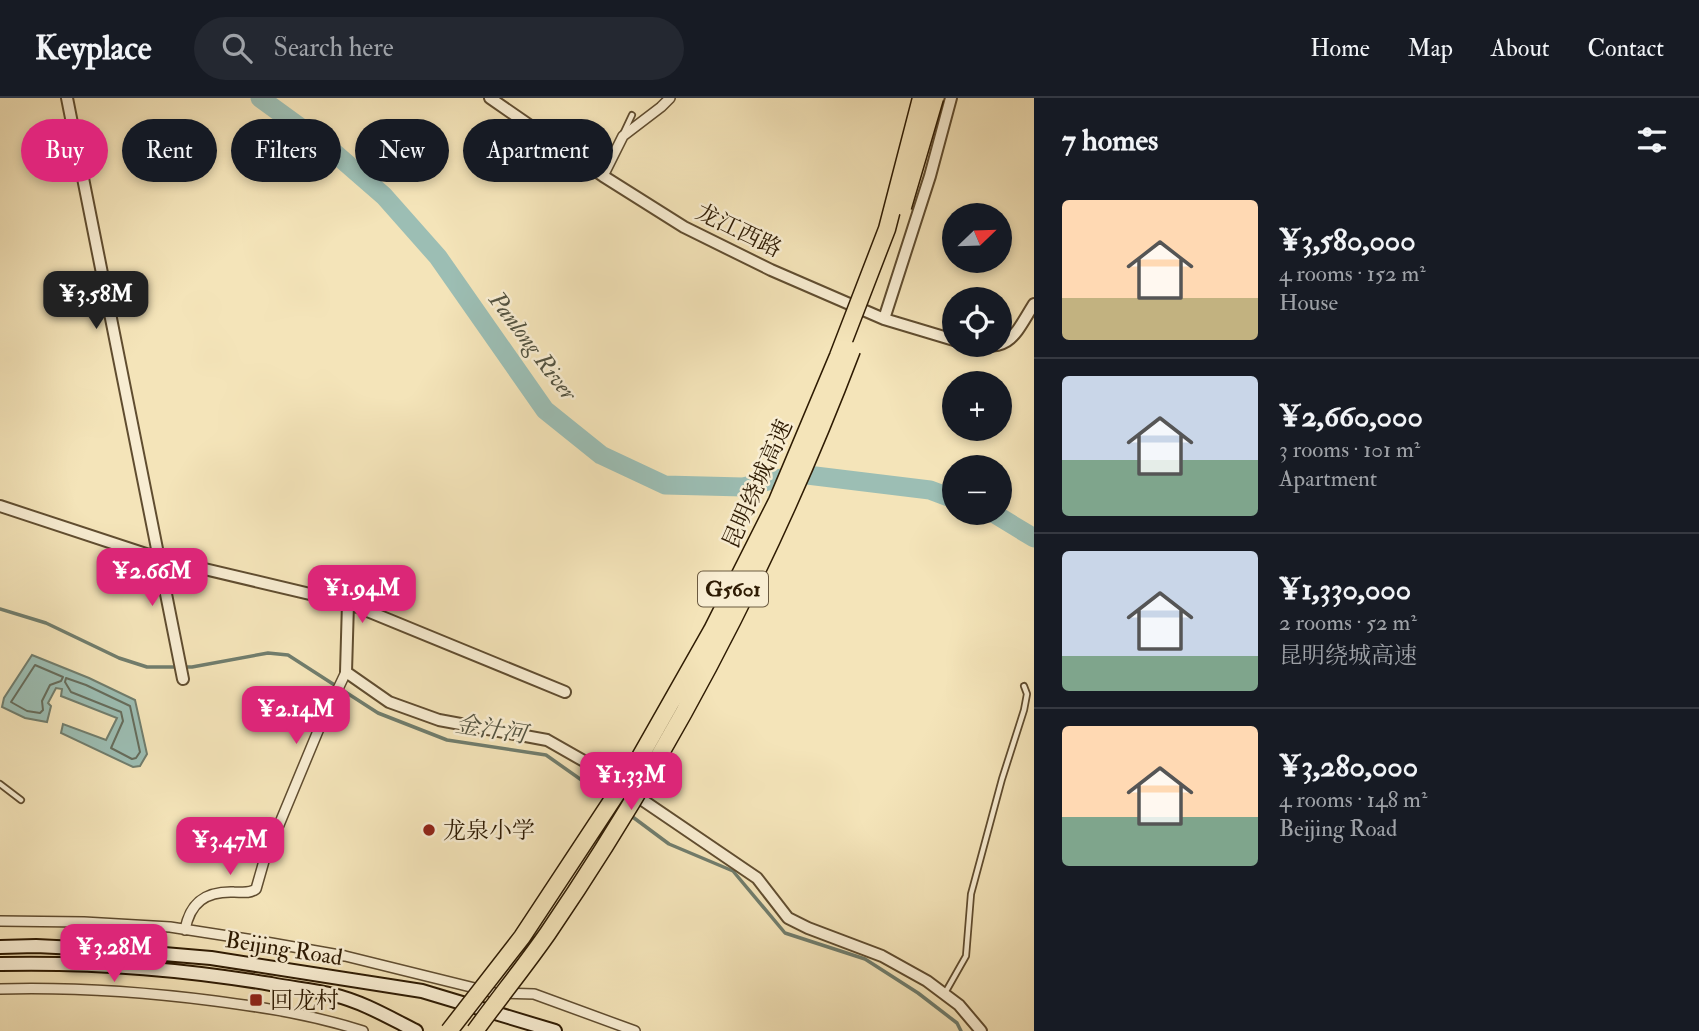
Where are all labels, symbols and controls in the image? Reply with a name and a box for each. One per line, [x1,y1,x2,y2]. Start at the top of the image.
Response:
search box [194,17,684,80]
text: Keyplace [35,28,152,69]
icon: search [218,29,256,67]
text: Search here [274,32,394,64]
text: Home [1310,33,1370,64]
text: Map [1408,33,1453,64]
text: About [1491,33,1550,64]
text: Contact [1588,33,1664,64]
chip: Buy [21,119,108,182]
chip: Rent [122,119,217,182]
chip: Filters [231,119,341,182]
chip: New [355,119,449,182]
chip: Apartment [463,119,613,182]
icon: filters [1633,121,1671,159]
text: 7 homes [1062,122,1158,159]
street label: 龙江西路 [691,197,786,264]
north arrow [942,203,1012,273]
map controls [942,203,1012,525]
text: ¥3,580,000 [1279,222,1416,259]
icon: home [1118,228,1202,312]
text: 4 rooms · 152 m² [1279,259,1426,288]
pin: ¥3.58M [39,272,153,331]
text: ¥3.58M [59,279,133,308]
water label: Panlong River [481,285,584,408]
button: locate [942,287,1012,357]
text: House [1279,288,1338,317]
button: + [942,371,1012,441]
text: ¥2,660,000 [1279,398,1423,435]
icon: home [1118,404,1202,488]
street label: 昆明绕城高速 [716,415,799,553]
text: 3 rooms · 101 m² [1279,435,1420,464]
button: − [942,455,1012,525]
text: Apartment [1279,464,1377,493]
pin: ¥2.66M [95,548,209,608]
text: ¥2.66M [113,556,191,585]
pin: ¥1.94M [305,566,419,625]
text: ¥1,330,000 [1279,571,1411,608]
road number: G5601 [698,572,768,606]
text: ¥1.94M [324,573,400,602]
icon: home [1118,579,1202,663]
text: 2 rooms · 52 m² [1279,608,1417,637]
text: 昆明绕城高速 [1279,641,1417,670]
pin: ¥2.14M [239,686,353,746]
text: ¥2.14M [258,694,334,723]
water label: 金汁河 [453,709,533,751]
text: ¥3,280,000 [1279,748,1418,785]
pin: ¥1.33M [574,752,688,812]
icon: home [1118,754,1202,838]
text: ¥1.33M [596,760,666,789]
text: 4 rooms · 148 m² [1279,785,1427,814]
text: Beijing Road [1279,814,1397,843]
place label: 龙泉小学 [443,816,535,845]
pin: ¥3.47M [173,818,287,877]
marker: 龙泉小学 [421,822,437,838]
text: ¥3.47M [192,825,268,854]
pin: ¥3.28M [57,924,171,984]
street label: Beijing Road [223,925,345,972]
text: ¥3.28M [76,932,152,961]
place label: 回龙村 [270,986,339,1015]
marker: 回龙村 [248,992,264,1008]

